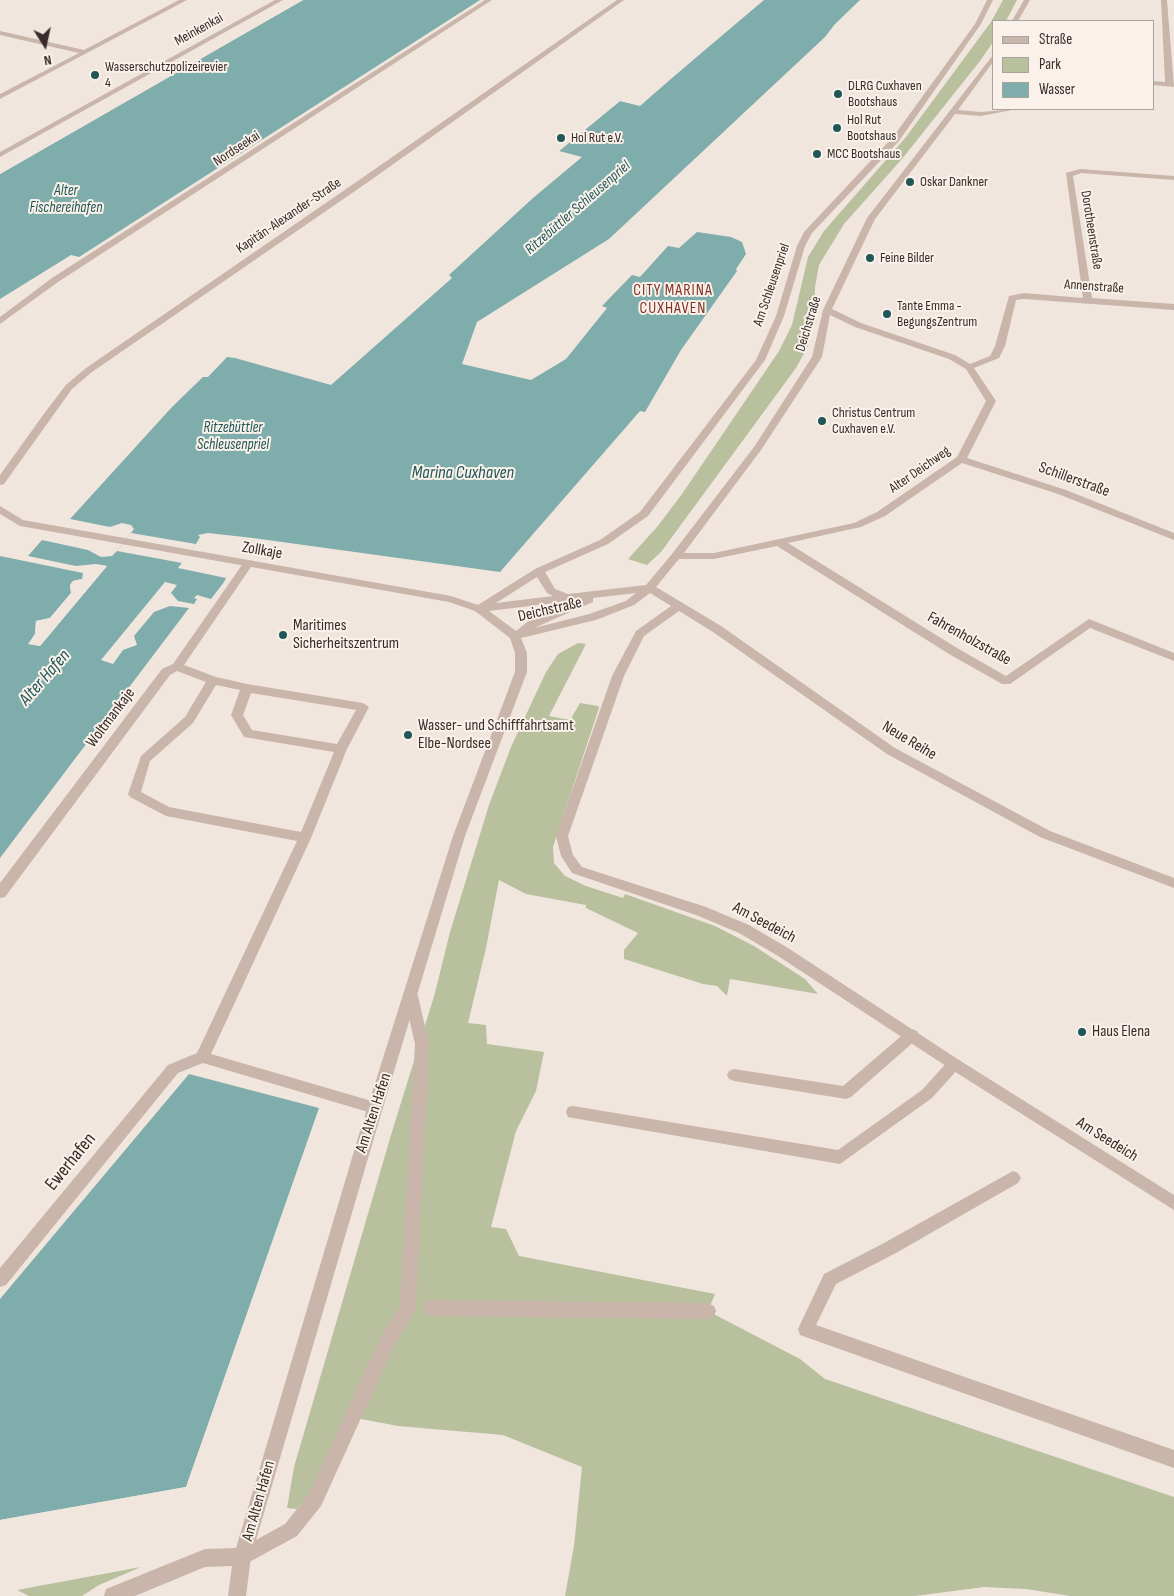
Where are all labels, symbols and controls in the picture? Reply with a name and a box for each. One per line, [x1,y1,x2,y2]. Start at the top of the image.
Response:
street label: Meinkenkai [172,10,226,50]
north arrow [20,20,70,70]
legend [992,20,1154,110]
text: Straße [1039,30,1072,49]
text: N [43,51,53,69]
text: Park [1039,55,1061,74]
place label: Wasserschutzpolizeirevier 4 [105,59,227,92]
marker: Wasserschutzpolizeirevier 4 [89,69,101,81]
place label: DLRG Cuxhaven Bootshaus [848,78,922,110]
text: Wasser [1039,80,1075,99]
marker: DLRG Cuxhaven Bootshaus [832,88,844,100]
place label: Hol Rut Bootshaus [847,112,896,144]
marker: Hol Rut Bootshaus [831,122,843,134]
street label: Nordseekai [211,128,263,170]
place label: Hol Rut e.V. [571,130,623,146]
marker: Hol Rut e.V. [555,132,567,144]
place label: MCC Bootshaus [827,146,900,162]
marker: MCC Bootshaus [811,148,823,160]
water label: Ritzebüttler Schleusenpriel [522,157,634,259]
place label: Oskar Dankner [920,174,988,190]
street label: Kapitän-Alexander-Straße [233,175,345,257]
marker: Oskar Dankner [904,176,916,188]
water label: Alter Fischereihafen [30,182,102,217]
street label: Dorotheenstraße [1076,189,1106,271]
street label: Am Schleusenpriel [750,241,794,329]
place label: Feine Bilder [880,250,934,266]
marker: Feine Bilder [864,252,876,264]
street label: Annenstraße [1064,277,1124,297]
district label: CITY MARINA CUXHAVEN [632,281,714,319]
street label: Deichstraße [793,294,825,354]
place label: Tante Emma - BegungsZentrum [897,298,977,331]
marker: Tante Emma - BegungsZentrum [881,308,893,320]
place label: Christus Centrum Cuxhaven e.V. [832,405,915,438]
marker: Christus Centrum Cuxhaven e.V. [816,415,828,427]
water label: Ritzebüttler Schleusenpriel [197,419,269,454]
street label: Alter Deichweg [886,443,954,497]
street label: Schillerstraße [1036,458,1112,502]
water label: Marina Cuxhaven [412,462,514,484]
street label: Zollkaje [240,538,284,564]
street label: Deichstraße [516,593,584,627]
street label: Fahrenholzstraße [924,608,1014,670]
place label: Maritimes Sicherheitszentrum [293,616,399,654]
marker: Maritimes Sicherheitszentrum [277,629,289,641]
water label: Alter Hafen [15,646,75,710]
street label: Woltmankaje [82,684,140,752]
place label: Wasser- und Schifffahrtsamt Elbe-Nordsee [418,716,574,754]
street label: Neue Reihe [878,717,940,765]
marker: Wasser- und Schifffahrtsamt Elbe-Nordsee [402,729,414,741]
street label: Am Seedeich [729,898,799,948]
place label: Haus Elena [1092,1022,1150,1042]
marker: Haus Elena [1076,1026,1088,1038]
street label: Am Alten Hafen [352,1071,396,1155]
street label: Am Seedeich [1073,1114,1141,1166]
street label: Ewerhafen [41,1128,101,1196]
street label: Am Alten Hafen [238,1459,280,1543]

